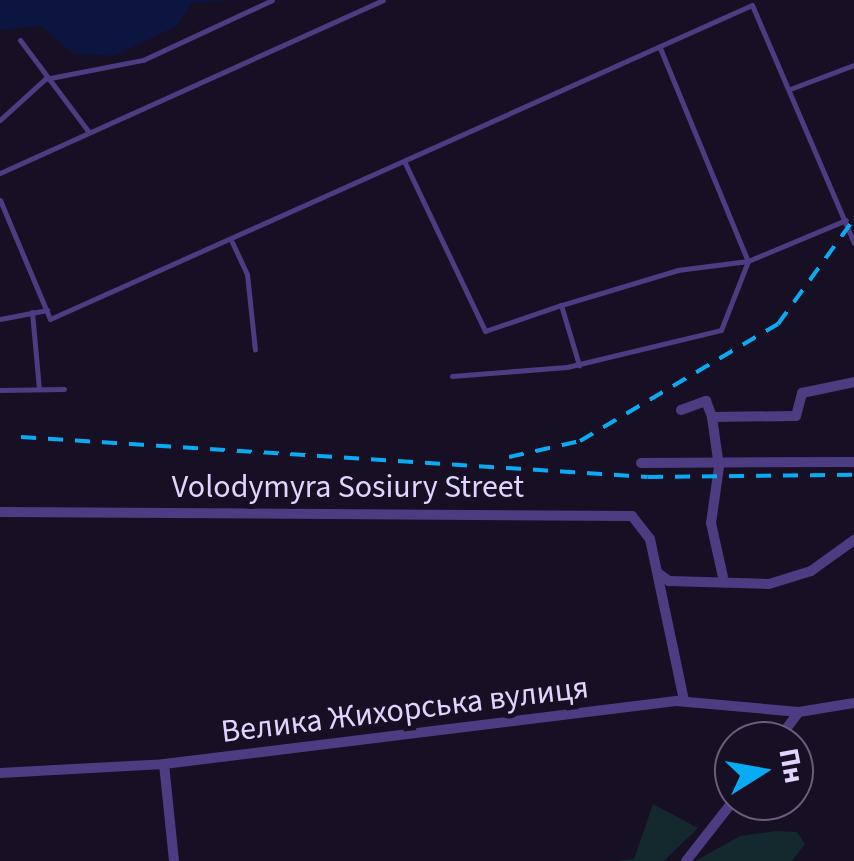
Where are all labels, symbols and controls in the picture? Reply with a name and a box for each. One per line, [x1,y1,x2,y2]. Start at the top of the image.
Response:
street label: Volodymyra Sosiury Street [172,468,524,506]
street label: Велика Жихорська вулиця [219,668,591,752]
north arrow [714,721,814,821]
text: Пн [769,745,814,787]

